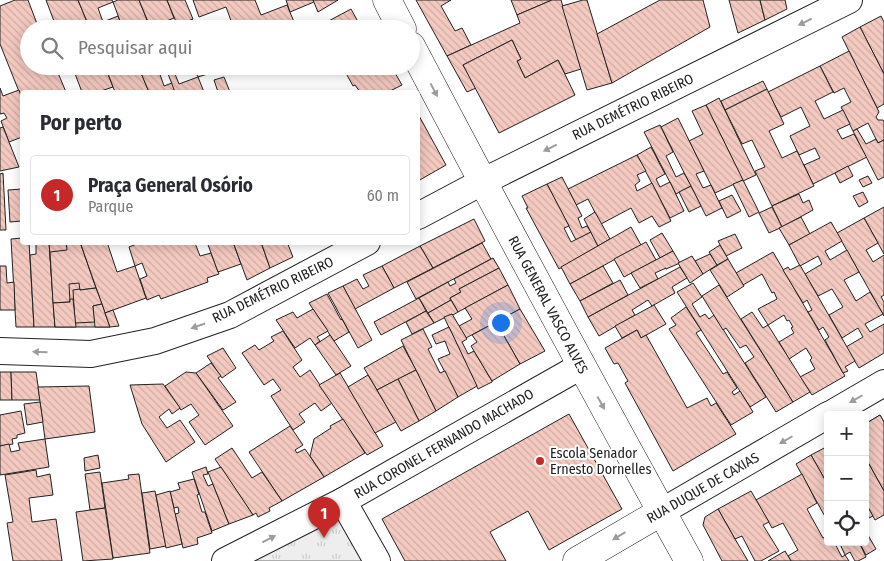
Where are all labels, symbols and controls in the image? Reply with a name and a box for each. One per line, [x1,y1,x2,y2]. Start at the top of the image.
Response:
one-way arrow [798,18,813,26]
search box [20,20,420,75]
icon: search [38,34,66,62]
text: Pesquisar aqui [78,36,192,59]
street label: RUA DEMÉTRIO RIBEIRO [569,69,697,144]
one-way arrow [430,82,438,97]
text: Por perto [40,110,122,136]
one-way arrow [543,144,557,152]
text: Praça General Osório [88,174,253,197]
text: 1 [54,186,60,205]
text: 60 m [367,186,399,205]
text: Parque [88,197,133,216]
street label: RUA GENERAL VASCO ALVES [504,233,592,377]
street label: RUA DEMÉTRIO RIBEIRO [209,252,337,327]
your location [488,310,514,336]
one-way arrow [191,323,206,330]
one-way arrow [32,348,48,356]
street label: RUA CORONEL FERNANDO MACHADO [351,385,537,503]
one-way arrow [850,394,863,403]
one-way arrow [597,396,606,409]
map controls [824,411,869,546]
button: + [824,411,869,456]
one-way arrow [778,436,793,444]
place label: Escola Senador Ernesto Dornelles [550,445,652,478]
street label: RUA DUQUE DE CAXIAS [644,449,762,527]
marker: Escola Senador Ernesto Dornelles [534,455,546,467]
button: − [824,456,869,501]
pin: 1 [308,497,340,538]
button: locate [824,501,869,546]
one-way arrow [613,532,626,541]
one-way arrow [262,535,276,543]

